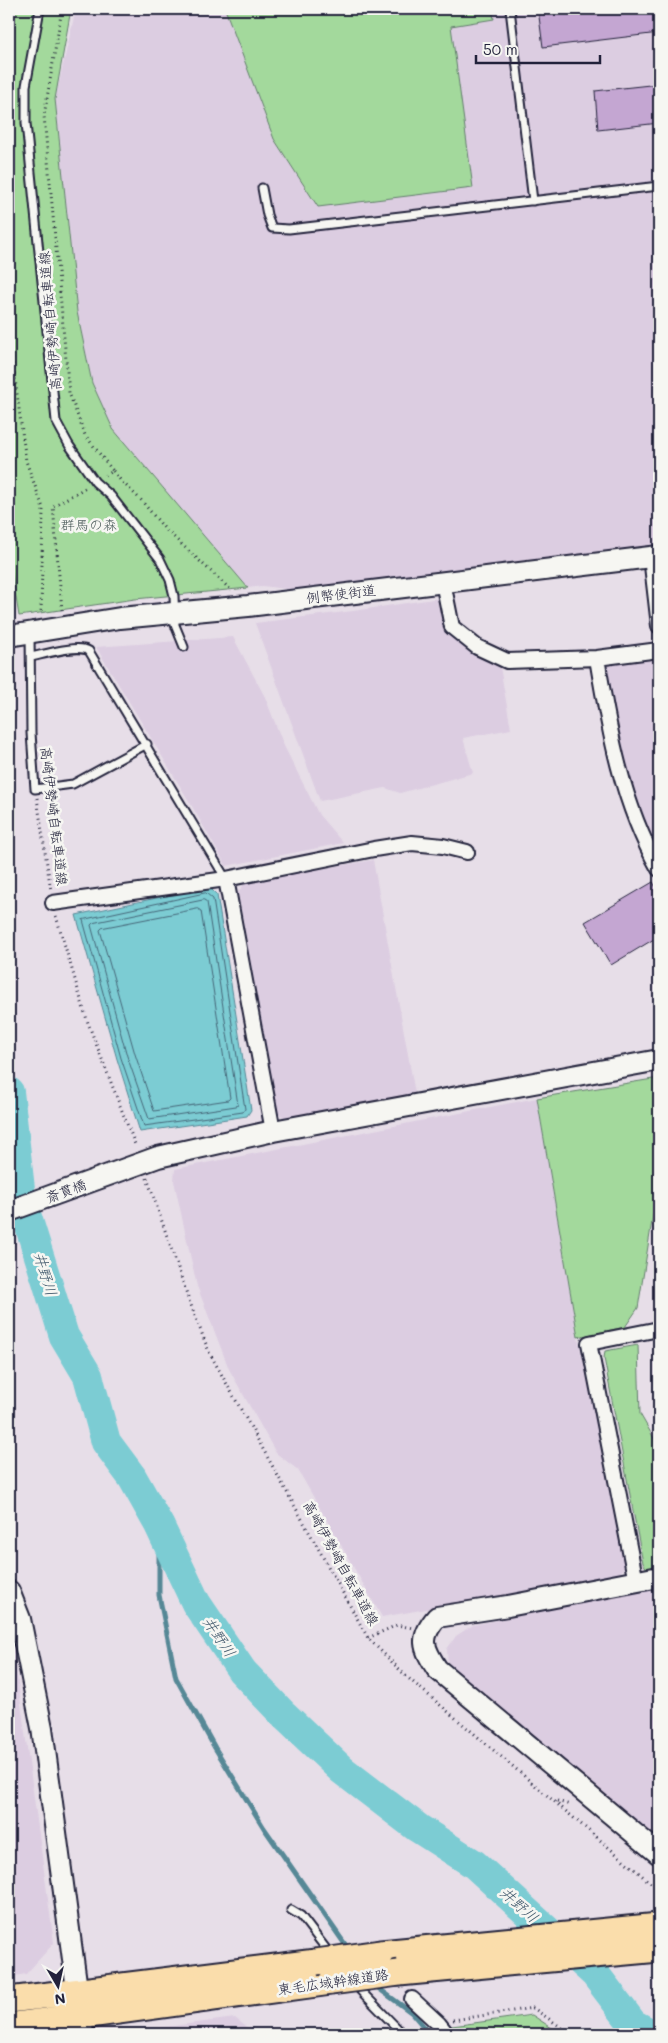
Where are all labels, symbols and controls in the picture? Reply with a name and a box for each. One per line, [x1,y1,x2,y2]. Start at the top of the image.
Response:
scale bar [476,32,599,64]
text: 50 m [483,39,518,59]
street label: 高崎伊勢崎自転車道線 [34,250,65,392]
park label: 群馬の森 [61,515,117,534]
street label: 例幣使街道 [305,580,377,607]
street label: 高崎伊勢崎自転車道線 [37,745,72,887]
street label: 斎貫橋 [43,1174,89,1207]
water label: 井野川 [30,1249,62,1298]
street label: 高崎伊勢崎自転車道線 [299,1497,384,1629]
water label: 井野川 [199,1612,241,1661]
water label: 井野川 [496,1882,543,1927]
north arrow [32,1960,82,2010]
street label: 東毛広域幹線道路 [276,1964,390,1999]
text: N [53,1989,67,2010]

